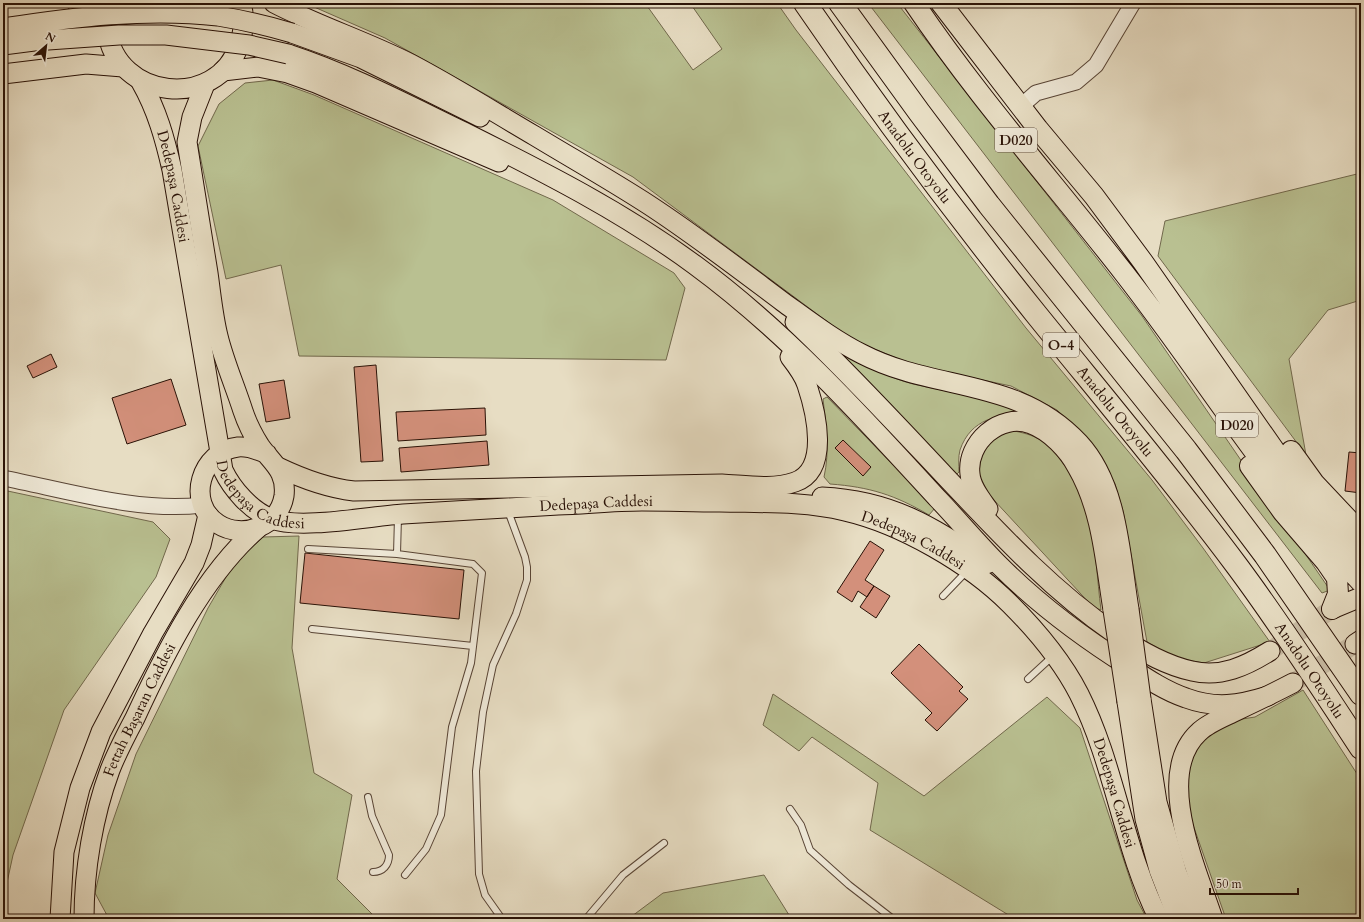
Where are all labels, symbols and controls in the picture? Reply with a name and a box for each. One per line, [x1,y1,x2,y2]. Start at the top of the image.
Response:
north arrow [26,26,66,66]
text: N [43,29,59,47]
street label: Anadolu Otoyolu [874,106,956,208]
street label: Dedepaşa Caddesi [152,128,194,244]
road number: D020 [995,128,1037,152]
road number: O-4 [1043,333,1079,357]
street label: Anadolu Otoyolu [1072,362,1158,461]
road number: D020 [1216,413,1258,437]
street label: Dedepaşa Caddesi [211,459,305,533]
street label: Dedepaşa Caddesi [539,491,653,516]
street label: Dedepaşa Caddesi [859,506,969,574]
street label: Anadolu Otoyolu [1270,618,1349,722]
street label: Fettah Başaran Caddesi [98,639,180,779]
street label: Dedepaşa Caddesi [1088,735,1141,850]
scale bar [1210,870,1298,896]
text: 50 m [1216,876,1243,892]

